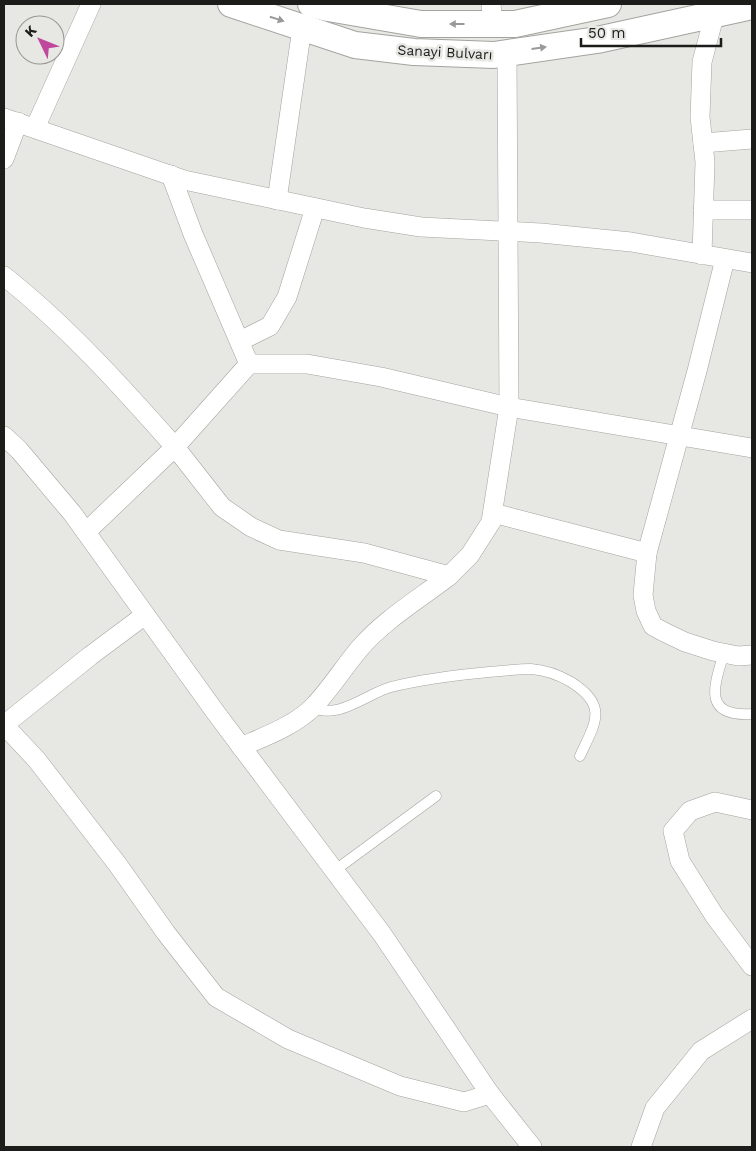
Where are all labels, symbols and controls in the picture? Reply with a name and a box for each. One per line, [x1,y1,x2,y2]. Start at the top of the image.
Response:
north arrow [15,15,65,65]
one-way arrow [270,15,285,23]
scale bar [581,15,721,47]
one-way arrow [448,20,464,28]
text: K [21,22,40,40]
text: 50 m [588,24,625,42]
street label: Sanayi Bulvarı [397,42,493,62]
one-way arrow [532,44,548,52]

